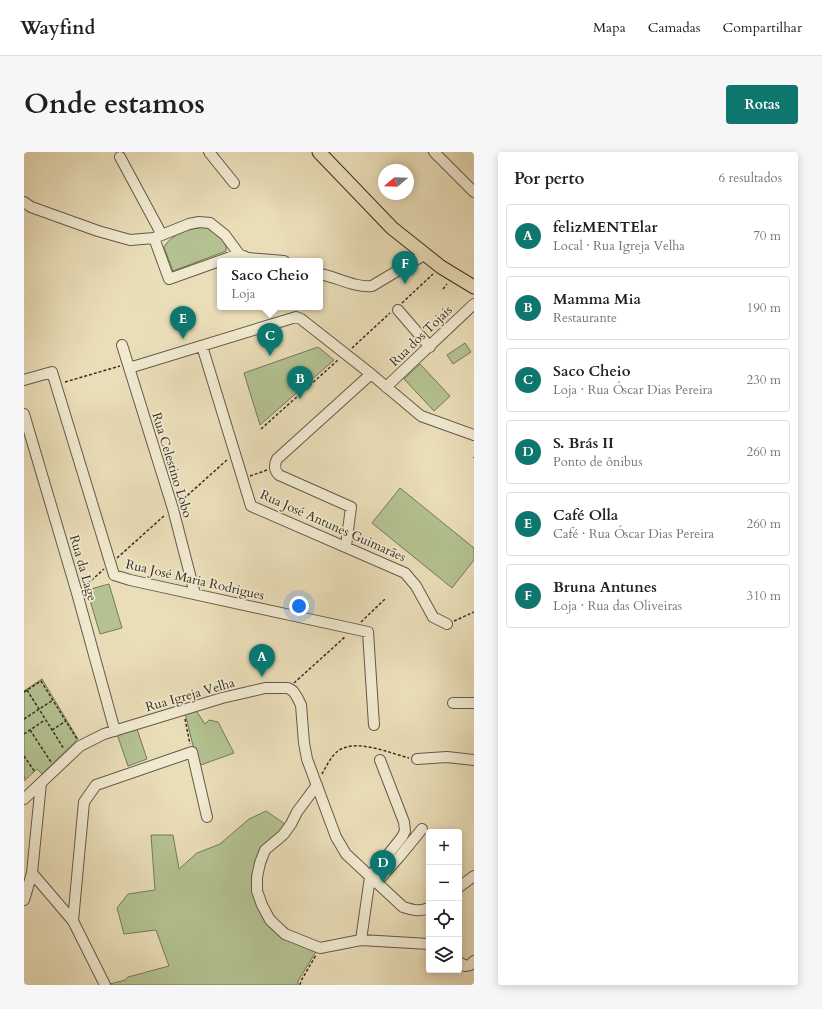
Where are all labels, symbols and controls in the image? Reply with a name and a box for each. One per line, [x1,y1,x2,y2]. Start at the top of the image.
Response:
text: Wayfind [20,15,95,41]
text: Mapa [593,18,626,37]
text: Camadas [648,18,701,37]
text: Compartilhar [723,18,802,37]
text: Onde estamos [24,85,205,123]
button: Rotas [726,85,798,124]
north arrow [378,164,414,200]
text: Por perto [514,167,584,190]
text: 6 resultados [718,169,782,187]
text: felizMENTElar [553,217,658,237]
text: A [523,227,533,245]
text: 70 m [753,227,781,245]
text: Local · Rua Igreja Velha [553,237,685,255]
pin: F [392,251,418,284]
popup [217,258,323,310]
text: Saco Cheio [231,265,309,285]
text: Loja [231,285,255,303]
text: Mamma Mia [553,289,641,309]
text: B [523,299,533,317]
text: 190 m [747,299,781,317]
street label: Rua dos Tojais [386,301,456,371]
pin: E [170,306,196,339]
text: Restaurante [553,309,617,327]
pin: C [257,323,283,356]
text: Saco Cheio [553,361,630,381]
pin: B [287,366,313,399]
text: C [523,371,533,389]
text: 230 m [747,371,781,389]
text: Loja · Rua Óscar Dias Pereira [553,381,713,399]
street label: Rua Celestino Lobo [147,410,197,520]
text: S. Brás II [553,433,614,453]
text: D [522,443,534,461]
text: 260 m [747,443,781,461]
text: Ponto de ônibus [553,453,643,471]
street label: Rua José Antunes Guimarães [257,486,409,566]
text: Café Olla [553,505,618,525]
text: E [524,515,532,533]
text: 260 m [747,515,781,533]
text: Café · Rua Óscar Dias Pereira [553,525,714,543]
street label: Rua da Lage [65,533,101,603]
street label: Rua José Maria Rodrigues [124,555,266,605]
text: Bruna Antunes [553,577,657,597]
text: F [524,587,532,605]
text: 310 m [747,587,781,605]
your location [289,596,309,616]
text: Loja · Rua das Oliveiras [553,597,682,615]
pin: A [249,644,275,677]
street label: Rua Igreja Velha [143,674,237,716]
map controls [426,829,462,973]
button: + [426,829,462,865]
pin: D [370,850,396,883]
button: − [426,865,462,901]
button: locate [426,901,462,937]
button: layers [426,937,462,973]

